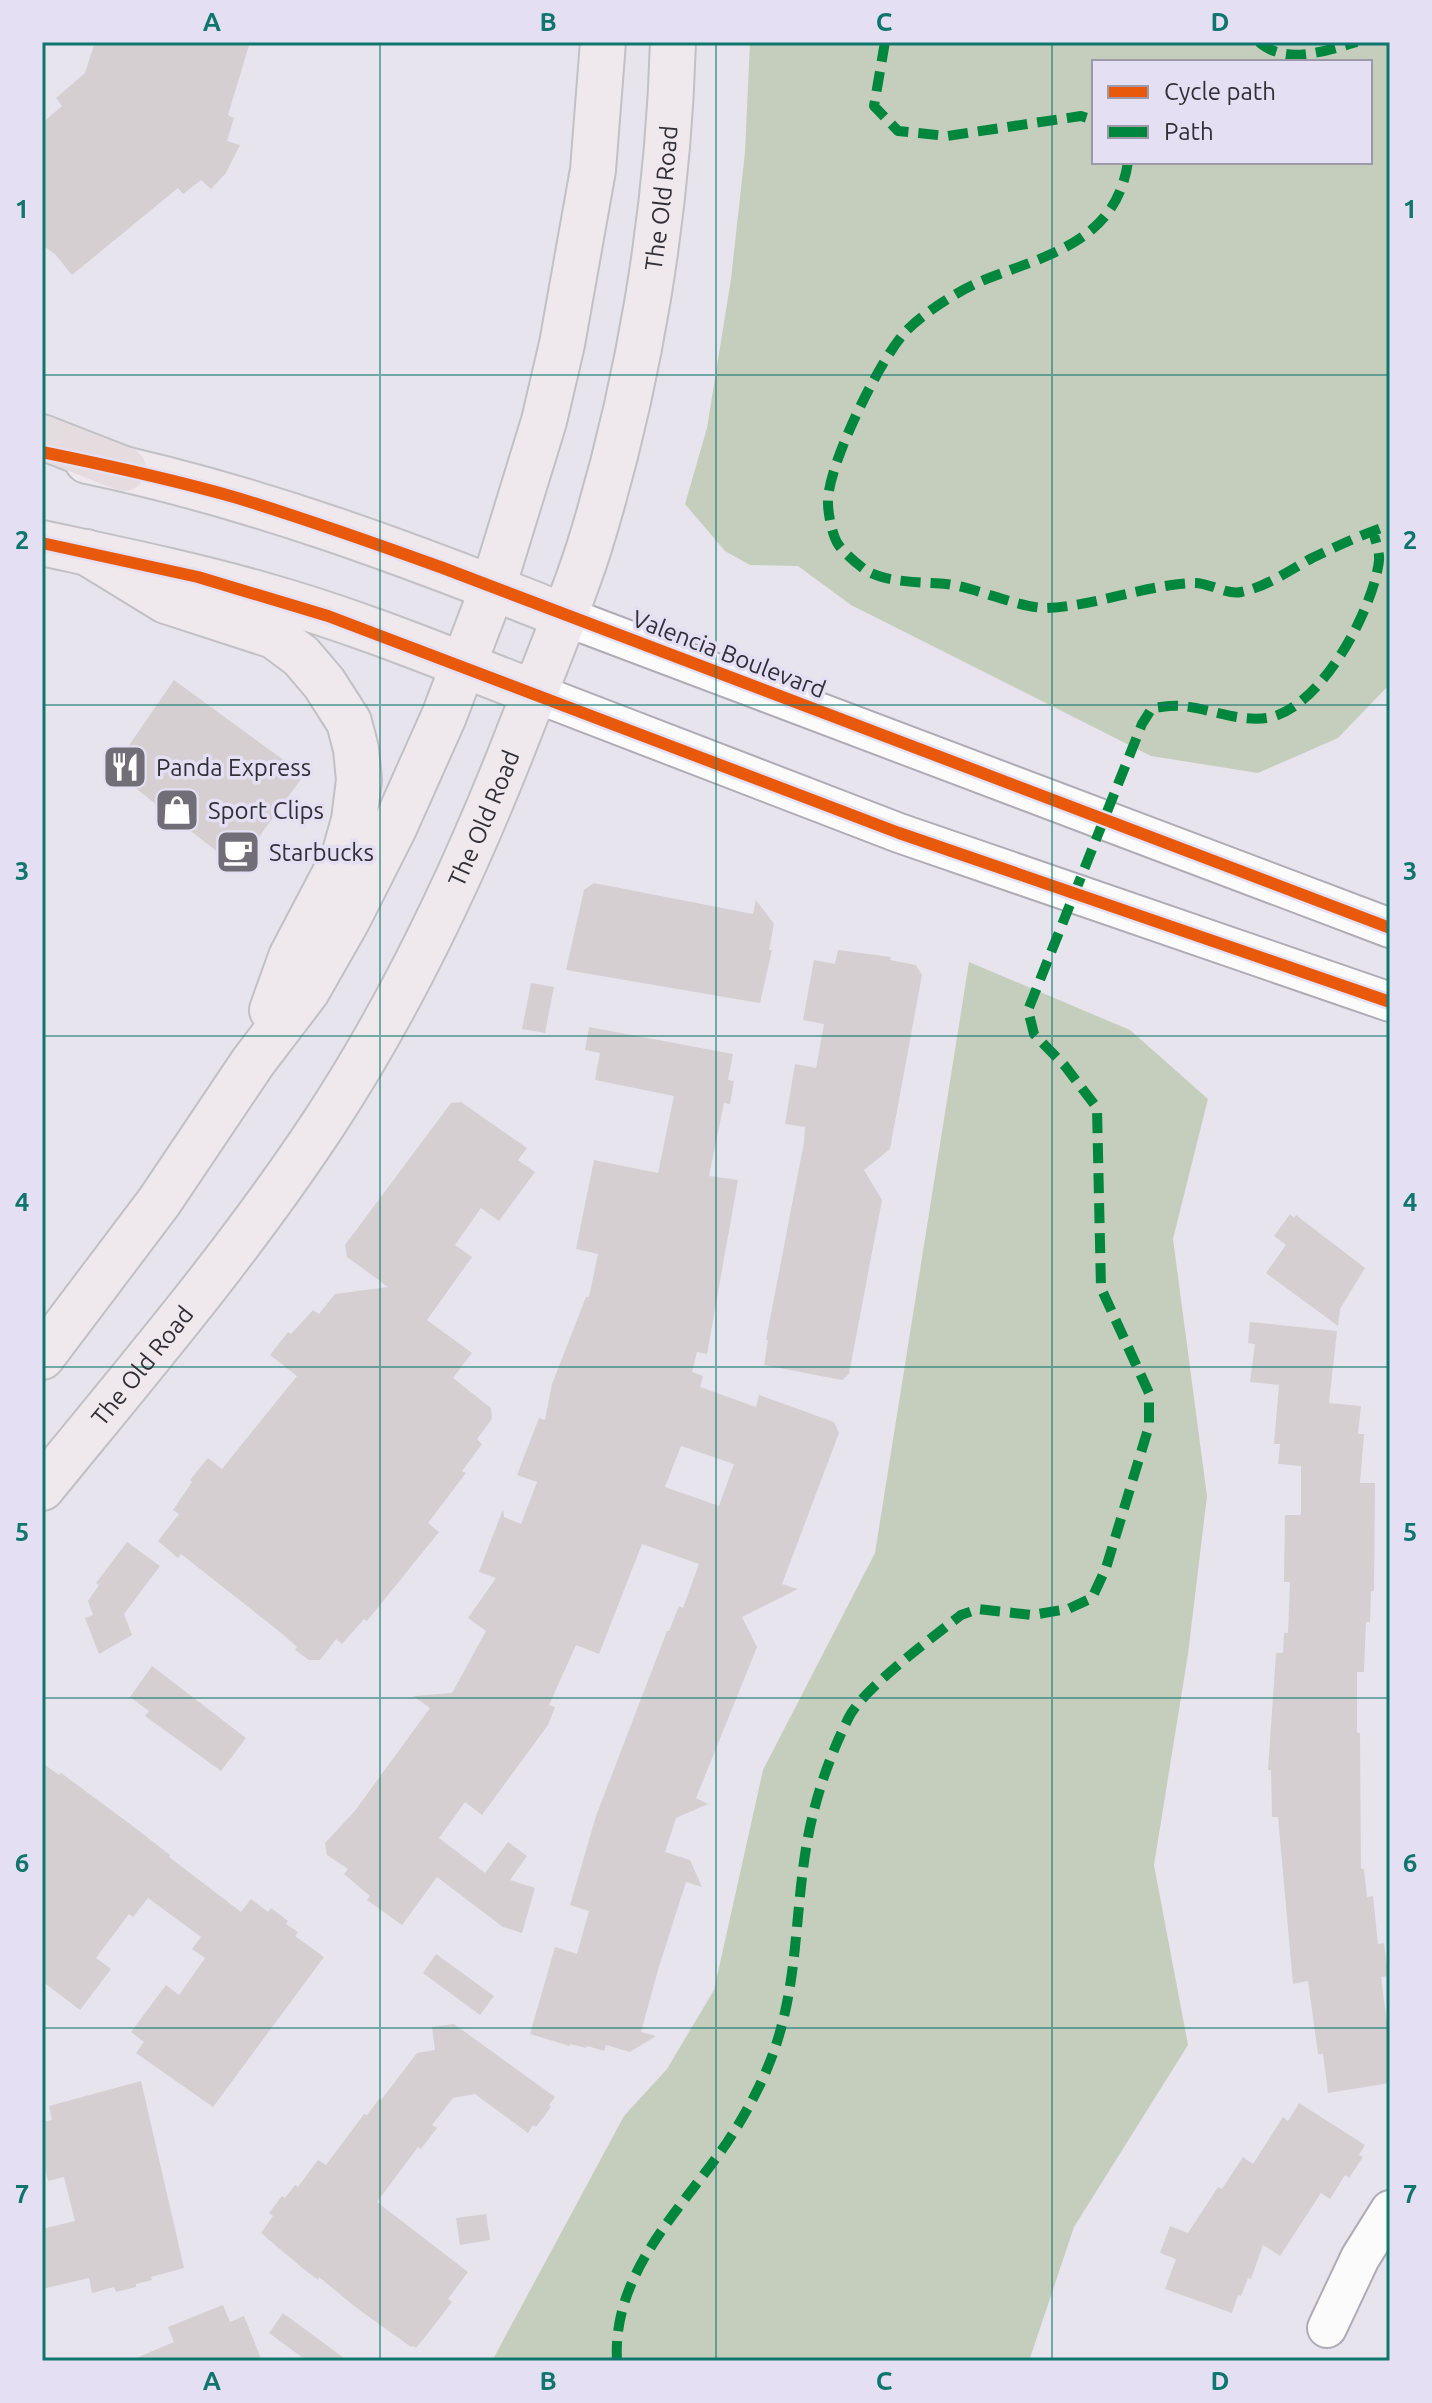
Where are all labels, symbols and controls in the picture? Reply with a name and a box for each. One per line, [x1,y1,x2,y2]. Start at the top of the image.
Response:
text: A [203,7,222,36]
text: B [539,7,557,36]
text: C [876,7,893,36]
text: D [1211,7,1229,36]
legend [1092,60,1372,164]
text: Cycle path [1164,78,1276,105]
text: Path [1164,118,1214,145]
street label: The Old Road [639,125,682,272]
text: 1 [15,194,29,223]
text: 1 [1403,194,1417,223]
text: 2 [15,525,29,554]
text: 2 [1403,525,1417,554]
street label: Valencia Boulevard [629,605,829,703]
restaurant icon: Panda Express [101,743,149,791]
street label: The Old Road [442,746,524,891]
place label: Panda Express [156,754,311,781]
shop icon: Sport Clips [153,786,201,834]
place label: Sport Clips [208,797,324,824]
cafe icon: Starbucks [214,828,262,876]
place label: Starbucks [269,839,374,866]
text: 3 [15,856,29,885]
text: 3 [1403,856,1417,885]
text: 4 [15,1187,29,1216]
text: 4 [1403,1187,1417,1216]
street label: The Old Road [86,1301,198,1431]
text: 5 [15,1517,29,1546]
text: 5 [1403,1517,1417,1546]
text: 6 [15,1848,29,1877]
text: 6 [1403,1848,1417,1877]
text: 7 [15,2179,29,2208]
text: 7 [1403,2179,1417,2208]
text: A [203,2366,222,2395]
text: B [539,2366,557,2395]
text: C [876,2366,893,2395]
text: D [1211,2366,1229,2395]

